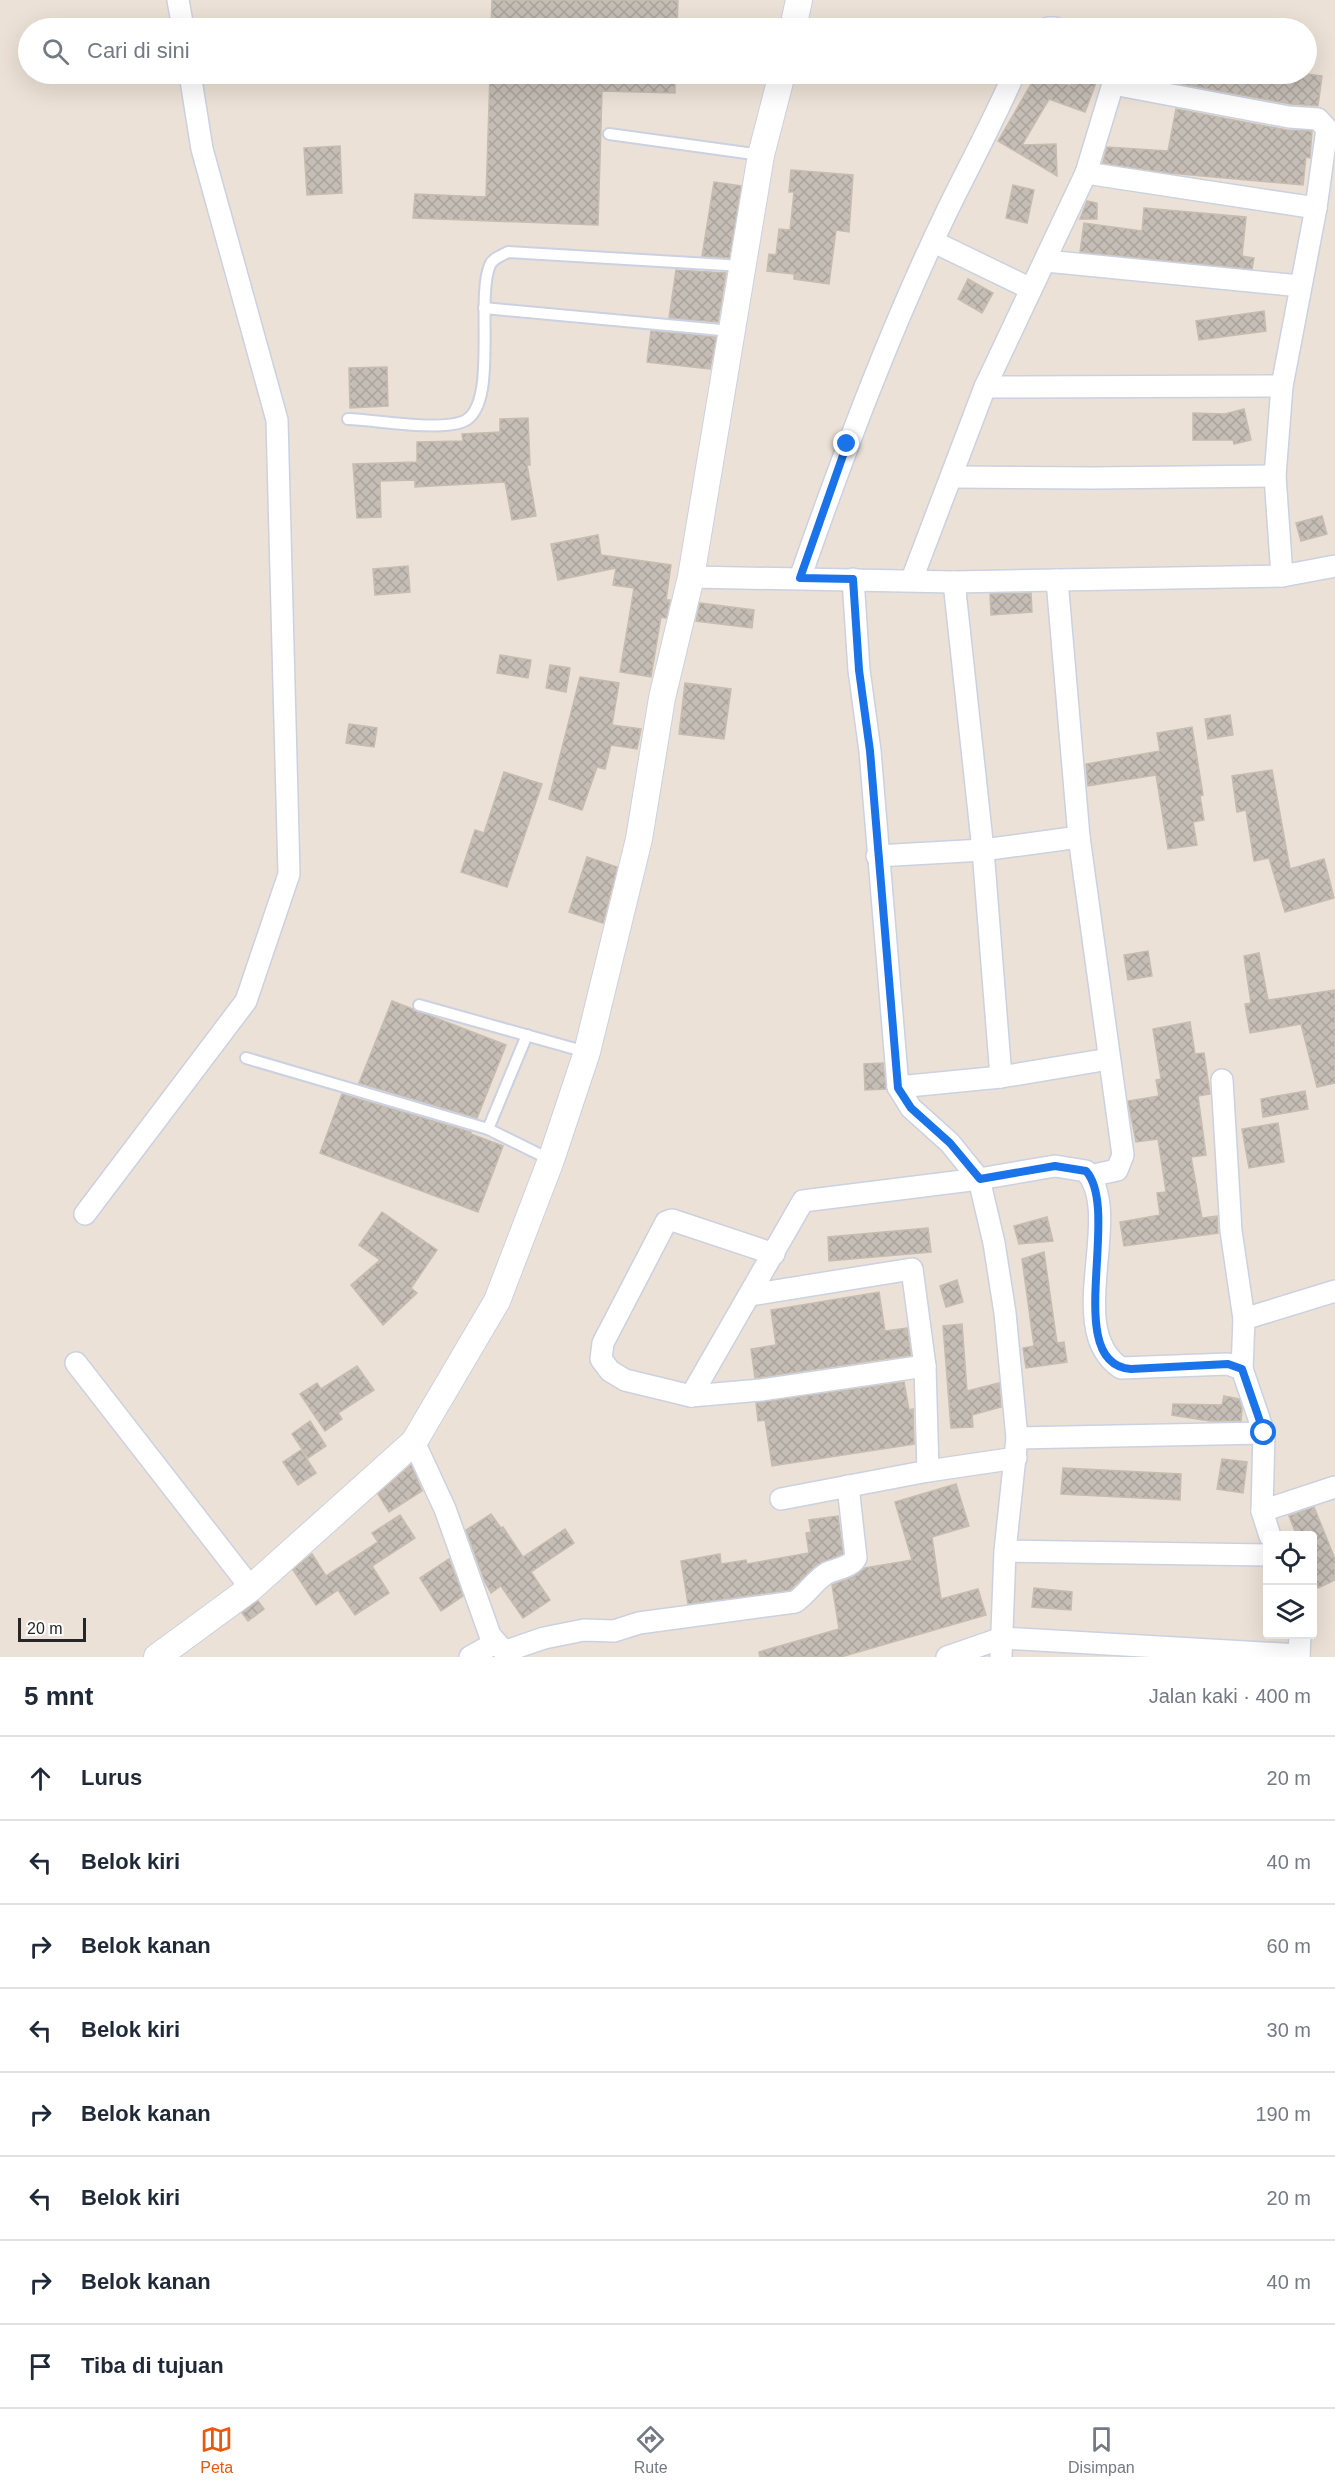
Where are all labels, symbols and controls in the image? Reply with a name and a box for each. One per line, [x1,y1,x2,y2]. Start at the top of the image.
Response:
search box [18,18,1317,84]
icon: search [39,35,72,68]
text: Cari di sini [87,38,190,63]
route end [833,430,859,456]
route start [1250,1419,1276,1445]
map controls [1263,1531,1317,1639]
button: locate [1263,1531,1317,1585]
button: layers [1263,1585,1317,1639]
scale bar [18,1615,86,1642]
text: 20 m [27,1620,63,1637]
text: 5 mnt [24,1681,93,1711]
text: Jalan kaki · 400 m [1149,1685,1311,1707]
icon: ahead [24,1762,57,1795]
text: Lurus [81,1765,142,1790]
text: 20 m [1267,1767,1311,1789]
icon: left [24,1846,57,1879]
text: Belok kiri [81,1849,180,1874]
text: 40 m [1267,1851,1311,1873]
icon: right [24,1930,57,1963]
text: Belok kanan [81,1933,211,1958]
text: 60 m [1267,1935,1311,1957]
icon: left [24,2014,57,2047]
text: Belok kiri [81,2017,180,2042]
text: 30 m [1267,2019,1311,2041]
icon: right [24,2098,57,2131]
text: Belok kanan [81,2101,211,2126]
text: 190 m [1255,2103,1311,2125]
icon: left [24,2182,57,2215]
text: Belok kiri [81,2185,180,2210]
text: 20 m [1267,2187,1311,2209]
icon: right [24,2266,57,2299]
text: Belok kanan [81,2269,211,2294]
text: 40 m [1267,2271,1311,2293]
icon: arrive [24,2350,57,2383]
text: Tiba di tujuan [81,2353,224,2378]
tab: Peta [200,2423,233,2477]
tab: Rute [634,2423,668,2477]
tab: Disimpan [1068,2423,1135,2477]

